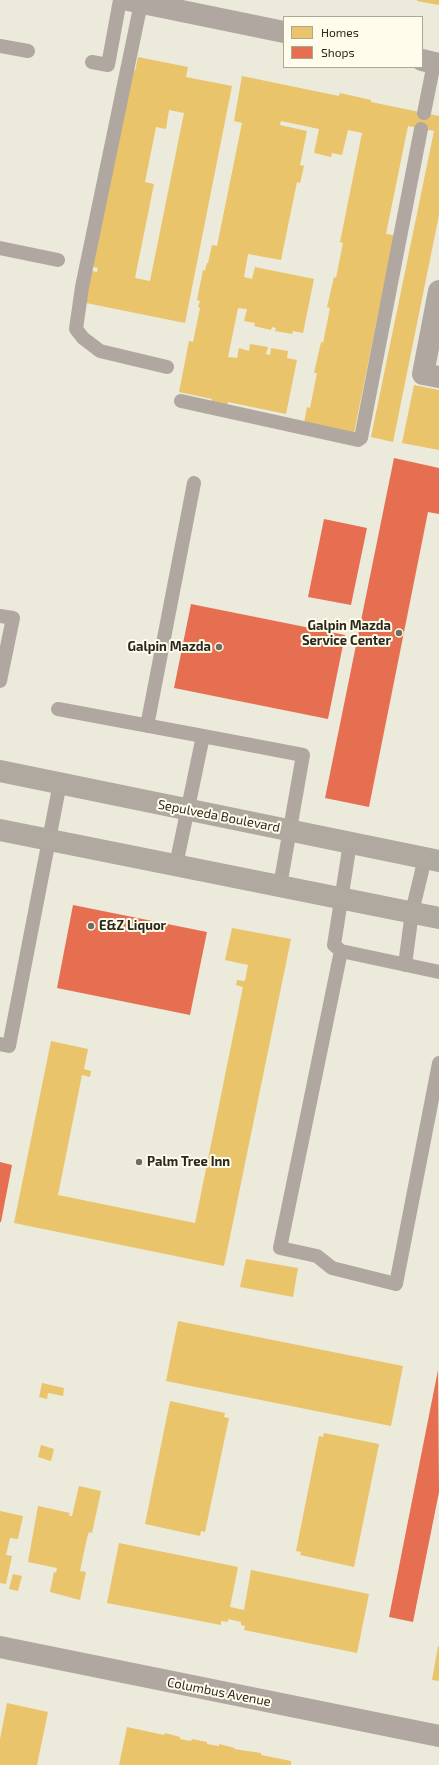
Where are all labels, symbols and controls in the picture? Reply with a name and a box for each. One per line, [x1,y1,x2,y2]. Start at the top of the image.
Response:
legend [283,16,423,68]
text: Homes [321,25,359,39]
text: Shops [321,45,355,59]
place label: Galpin Mazda Service Center [302,618,391,649]
marker: Galpin Mazda Service Center [394,628,404,638]
place label: Galpin Mazda [128,639,211,655]
marker: Galpin Mazda [214,642,224,652]
street label: Sepulveda Boulevard [157,796,281,836]
place label: E&Z Liquor [99,918,166,934]
marker: E&Z Liquor [86,921,96,931]
place label: Palm Tree Inn [147,1154,230,1170]
marker: Palm Tree Inn [134,1157,144,1167]
street label: Columbus Avenue [166,1674,272,1710]

